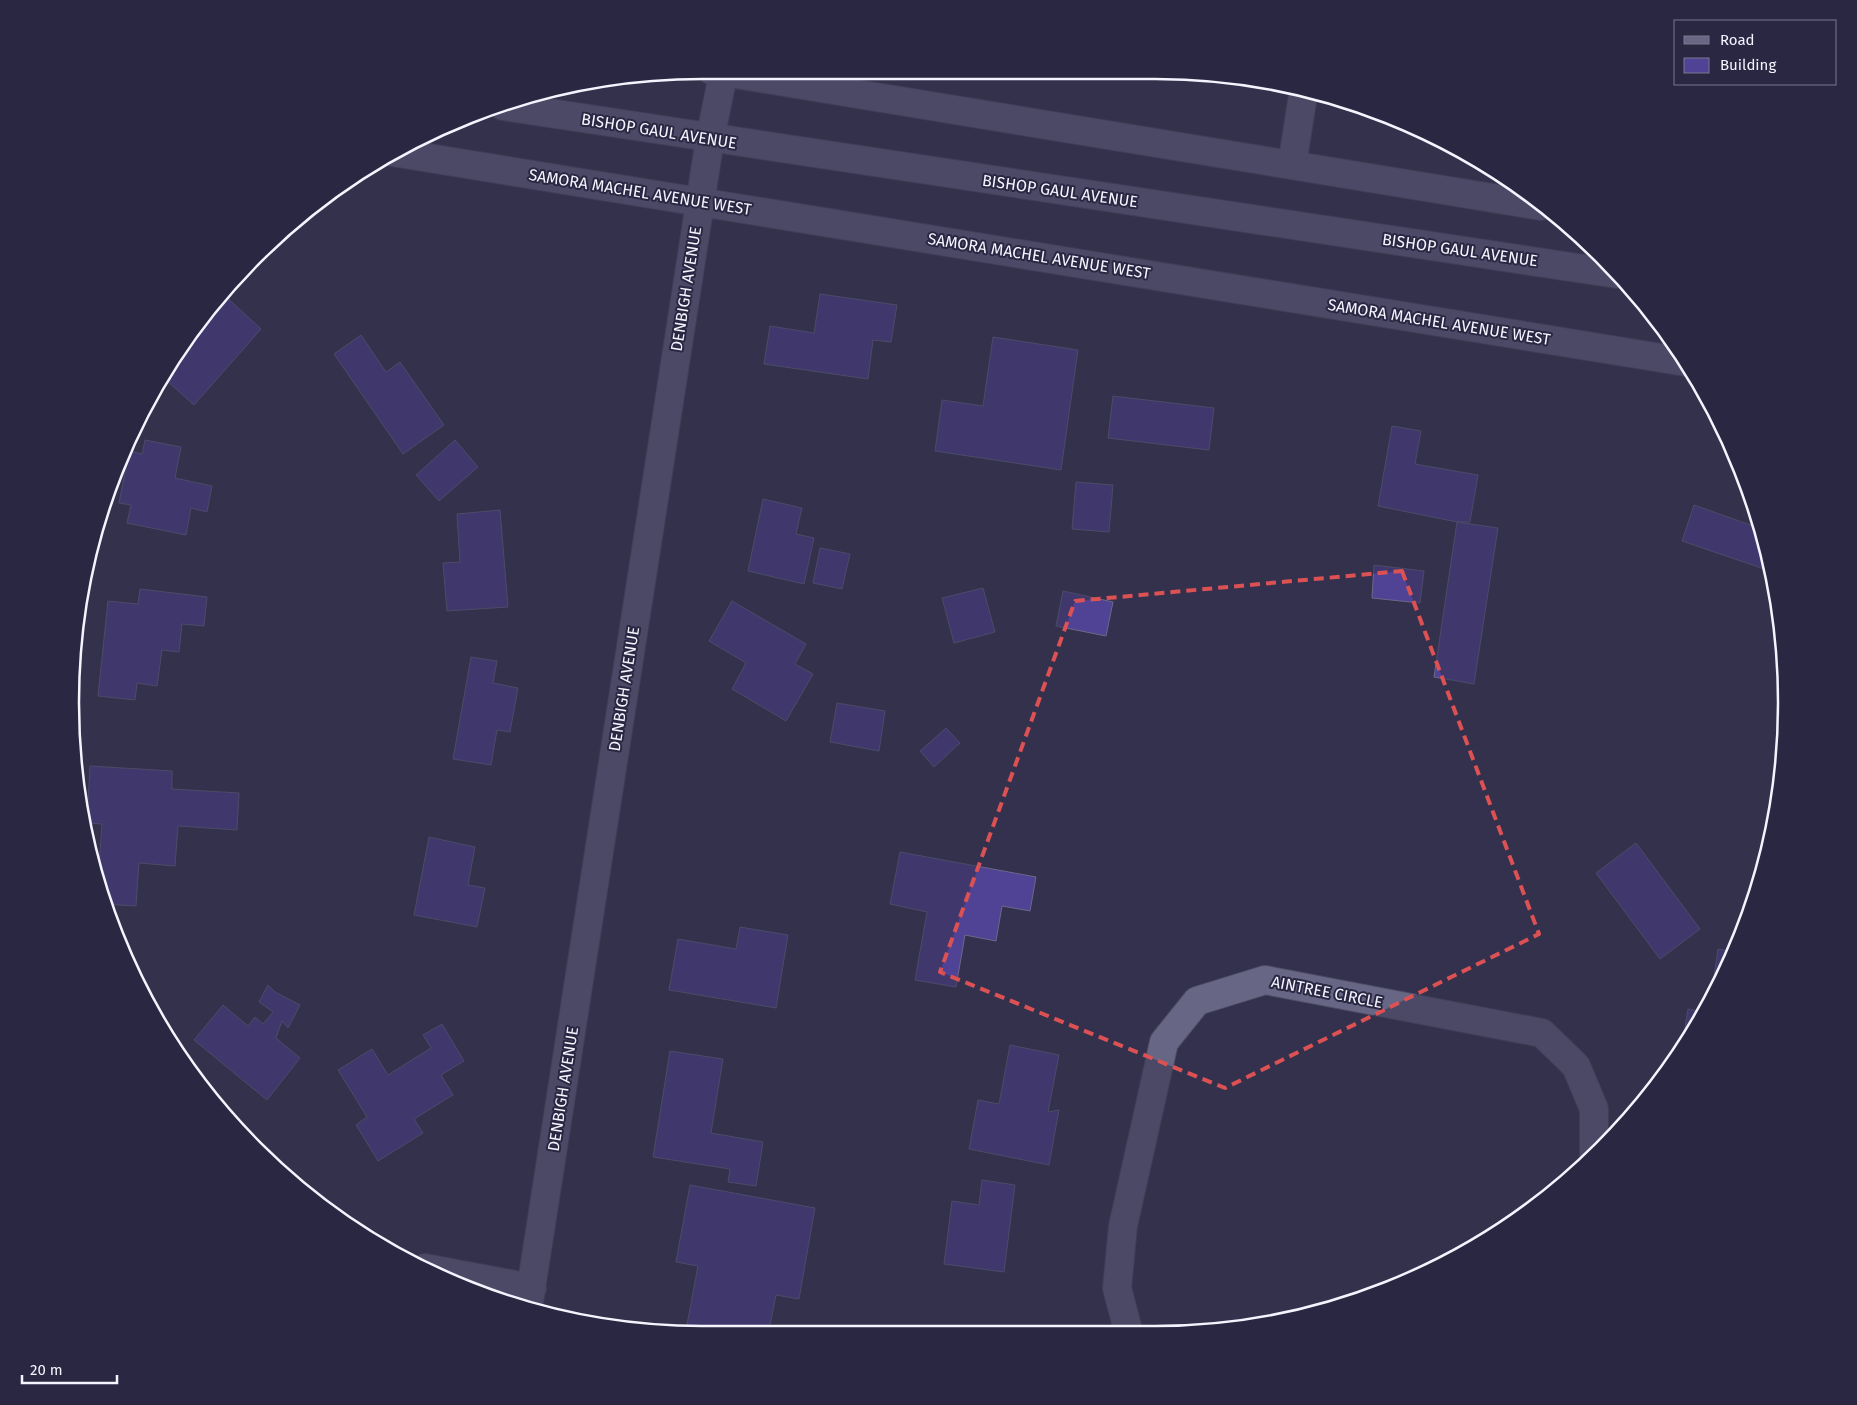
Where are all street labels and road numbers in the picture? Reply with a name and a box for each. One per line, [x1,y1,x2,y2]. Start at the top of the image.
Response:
street label: BISHOP GAUL AVENUE [580,109,738,153]
street label: SAMORA MACHEL AVENUE WEST [527,165,753,219]
street label: BISHOP GAUL AVENUE [981,171,1139,211]
street label: DENBIGH AVENUE [667,225,705,353]
street label: SAMORA MACHEL AVENUE WEST [926,229,1152,283]
street label: BISHOP GAUL AVENUE [1381,230,1539,270]
street label: SAMORA MACHEL AVENUE WEST [1326,295,1552,349]
street label: DENBIGH AVENUE [605,625,643,753]
street label: AINTREE CIRCLE [1270,972,1384,1012]
street label: DENBIGH AVENUE [544,1025,582,1153]

